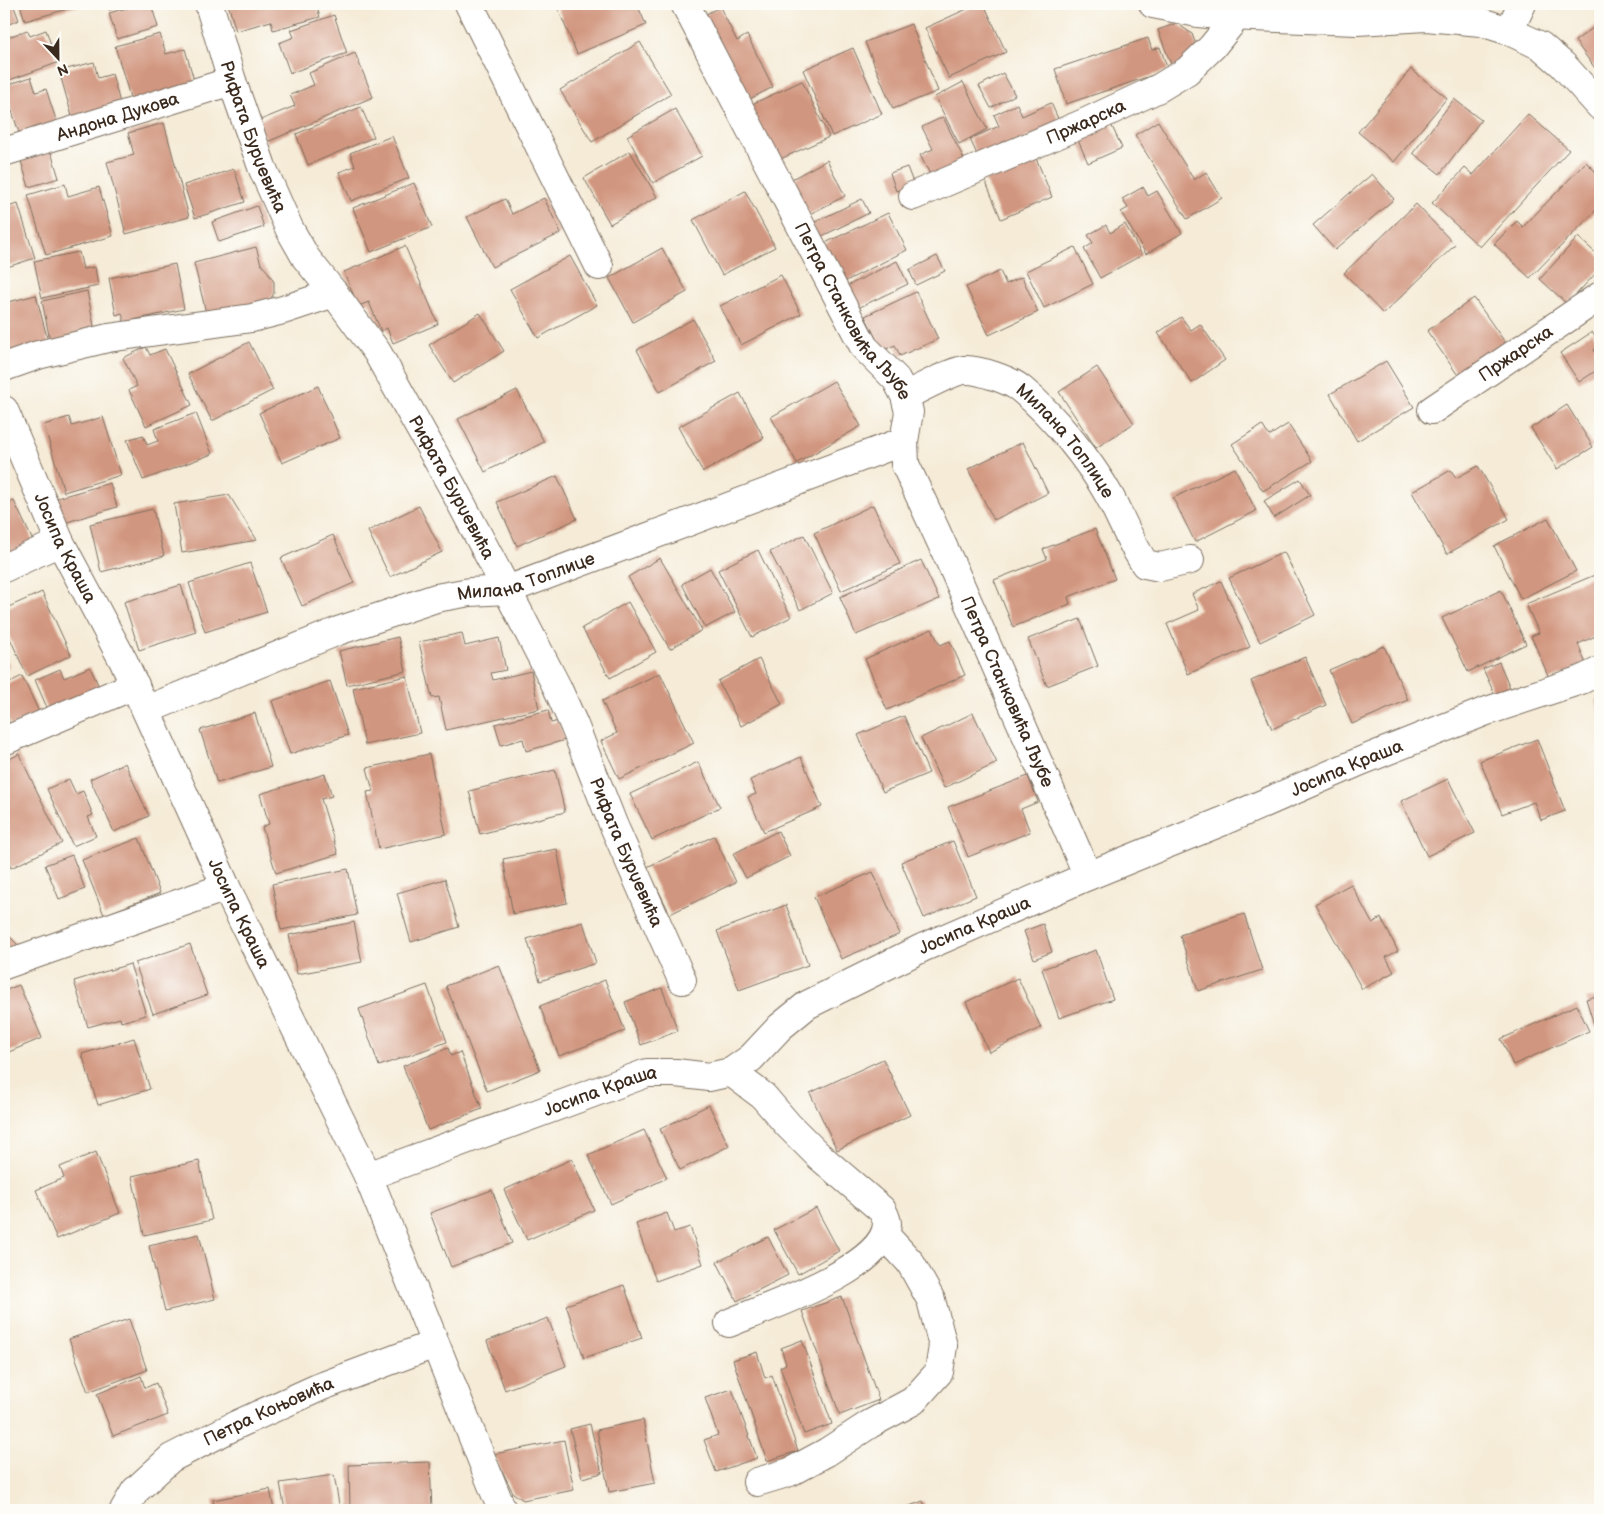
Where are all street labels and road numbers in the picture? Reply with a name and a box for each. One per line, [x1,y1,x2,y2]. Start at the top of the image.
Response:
street label: Рифата Бурџевића [216,58,291,217]
street label: Андона Дукова [53,88,182,146]
street label: Пржарска [1043,95,1129,149]
street label: Петра Станковића Љубе [790,219,915,404]
street label: Пржарска [1475,321,1557,386]
street label: Милана Топлице [1012,379,1118,502]
street label: Рифата Бурџевића [404,412,499,563]
street label: Јосипа Краша [29,490,101,607]
street label: Милана Топлице [455,548,598,605]
street label: Петра Станковића Љубе [956,593,1058,791]
street label: Јосипа Краша [1288,735,1406,801]
street label: Рифата Бурџевића [585,775,667,931]
street label: Јосипа Краша [203,855,275,972]
street label: Јосипа Краша [916,892,1034,959]
street label: Јосипа Краша [541,1063,657,1121]
street label: Петра Коњовића [200,1373,337,1451]

